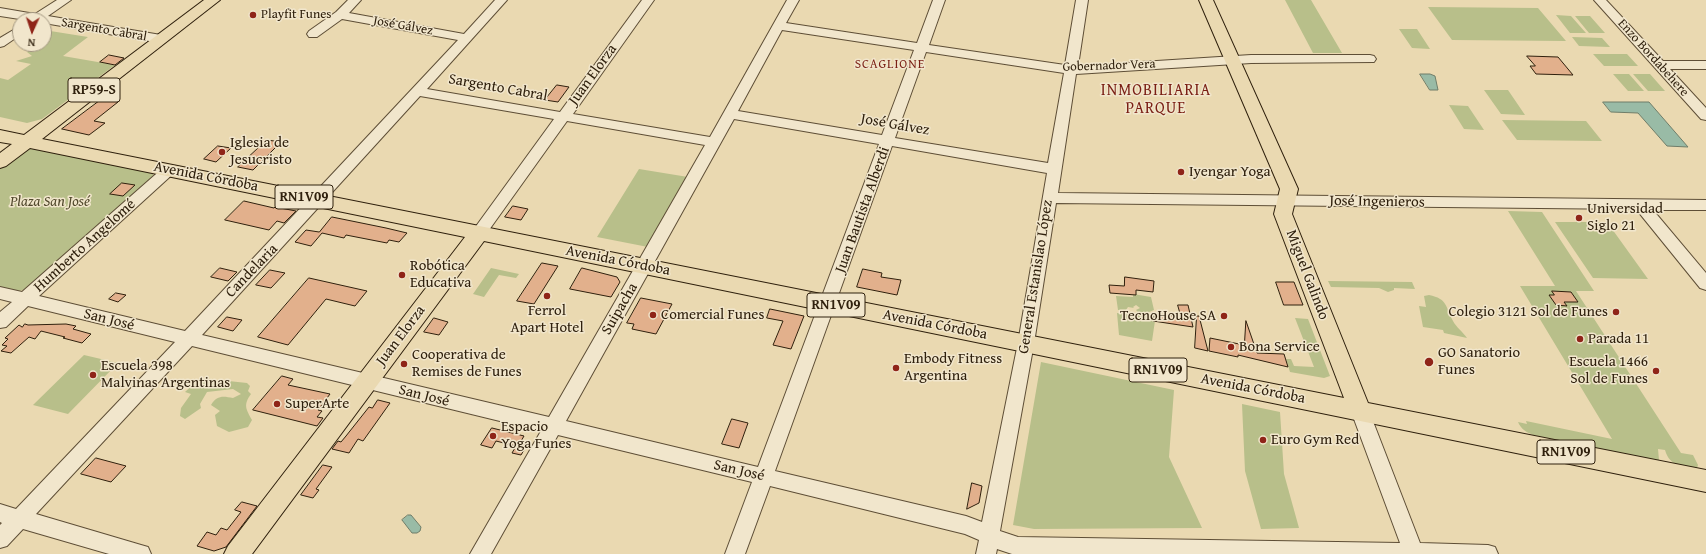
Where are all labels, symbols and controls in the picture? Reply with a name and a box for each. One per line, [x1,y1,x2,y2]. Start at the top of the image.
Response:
place label: Playfit Funes [261,7,331,23]
marker: Playfit Funes [248,10,258,20]
north arrow [12,12,52,52]
street label: José Gálvez [372,13,434,39]
street label: Sargento Cabral [60,15,148,45]
street label: Enzo Bordabehere [1614,16,1692,100]
text: N [27,35,36,51]
street label: Juan Elorza [565,41,621,109]
district label: SCAGLIONE [855,57,925,73]
street label: Gobernador Vera [1062,57,1156,75]
street label: Sargento Cabral [447,70,549,106]
road number: RP59-S [68,78,120,102]
district label: INMOBILIARIA PARQUE [1101,81,1211,119]
street label: José Gálvez [859,110,931,140]
place label: Iglesia de Jesucristo [230,134,292,169]
street label: Juan Bautista Alberdi [832,144,894,276]
marker: Iglesia de Jesucristo [217,147,227,157]
street label: Avenida Córdoba [152,158,260,196]
place label: Iyengar Yoga [1189,163,1271,181]
marker: Iyengar Yoga [1176,167,1186,177]
road number: RN1V09 [275,185,333,209]
street label: José Ingenieros [1329,192,1425,212]
park label: Plaza San José [10,193,90,211]
street label: Humberto Angelomé [30,196,140,296]
street label: General Estanislao López [1015,199,1057,355]
place label: Universidad Siglo 21 [1587,200,1663,235]
marker: Universidad Siglo 21 [1574,213,1584,223]
street label: Miguel Galindo [1282,227,1332,323]
street label: Candelaria [222,240,282,302]
street label: Avenida Córdoba [564,242,672,280]
place label: Robótica Educativa [410,257,471,292]
marker: Robótica Educativa [397,270,407,280]
street label: Suipacha [598,280,642,338]
marker: Ferrol Apart Hotel [542,291,552,301]
road number: RN1V09 [807,293,865,317]
street label: Juan Elorza [372,302,430,370]
place label: Ferrol Apart Hotel [510,302,584,337]
place label: Colegio 3121 Sol de Funes [1448,303,1608,321]
street label: San José [82,305,136,335]
place label: Comercial Funes [661,306,764,324]
street label: Avenida Córdoba [881,306,989,344]
place label: TecnoHouse SA [1120,307,1216,325]
marker: Colegio 3121 Sol de Funes [1611,307,1621,317]
marker: Comercial Funes [648,310,658,320]
marker: TecnoHouse SA [1219,311,1229,321]
place label: Parada 11 [1588,330,1649,348]
marker: Parada 11 [1575,334,1585,344]
place label: Bona Service [1239,338,1320,356]
marker: Bona Service [1226,342,1236,352]
place label: GO Sanatorio Funes [1438,344,1520,379]
place label: Cooperativa de Remises de Funes [412,346,522,381]
place label: Embody Fitness Argentina [904,350,1002,385]
place label: Escuela 1466 Sol de Funes [1569,353,1648,388]
marker: GO Sanatorio Funes [1423,356,1435,368]
place label: Escuela 398 Malvinas Argentinas [101,357,230,392]
road number: RN1V09 [1129,358,1187,382]
marker: Cooperativa de Remises de Funes [399,359,409,369]
marker: Embody Fitness Argentina [891,363,901,373]
marker: Escuela 1466 Sol de Funes [1651,366,1661,376]
marker: Escuela 398 Malvinas Argentinas [88,370,98,380]
street label: Avenida Córdoba [1199,370,1307,408]
street label: San José [397,381,451,411]
place label: SuperArte [285,395,349,413]
marker: SuperArte [272,399,282,409]
place label: Espacio Yoga Funes [501,418,571,453]
marker: Espacio Yoga Funes [488,431,498,441]
place label: Euro Gym Red [1271,431,1359,449]
marker: Euro Gym Red [1258,435,1268,445]
road number: RN1V09 [1537,440,1595,464]
street label: San José [712,456,766,486]

